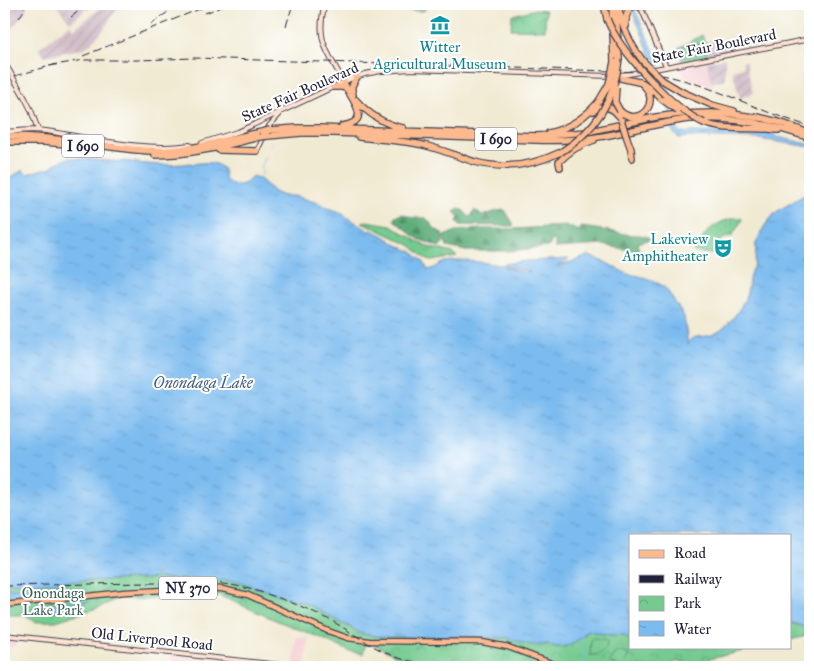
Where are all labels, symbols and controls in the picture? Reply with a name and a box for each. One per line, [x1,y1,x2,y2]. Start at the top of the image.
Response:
museum icon: Witter Agricultural Museum [429,14,451,36]
street label: State Fair Boulevard [650,25,778,67]
place label: Witter Agricultural Museum [372,38,507,73]
street label: State Fair Boulevard [239,58,362,126]
road number: I 690 [475,128,517,150]
road number: I 690 [62,134,104,158]
place label: Lakeview Amphitheater [621,230,708,265]
theatre icon: Lakeview Amphitheater [712,237,734,259]
water label: Onondaga Lake [153,373,254,392]
legend [629,534,792,648]
text: Road [674,544,706,562]
text: Railway [674,570,723,588]
road number: NY 370 [159,576,217,600]
park label: Onondaga Lake Park [22,584,85,619]
text: Park [674,594,701,612]
text: Water [674,620,711,638]
street label: Old Liverpool Road [90,624,214,654]

